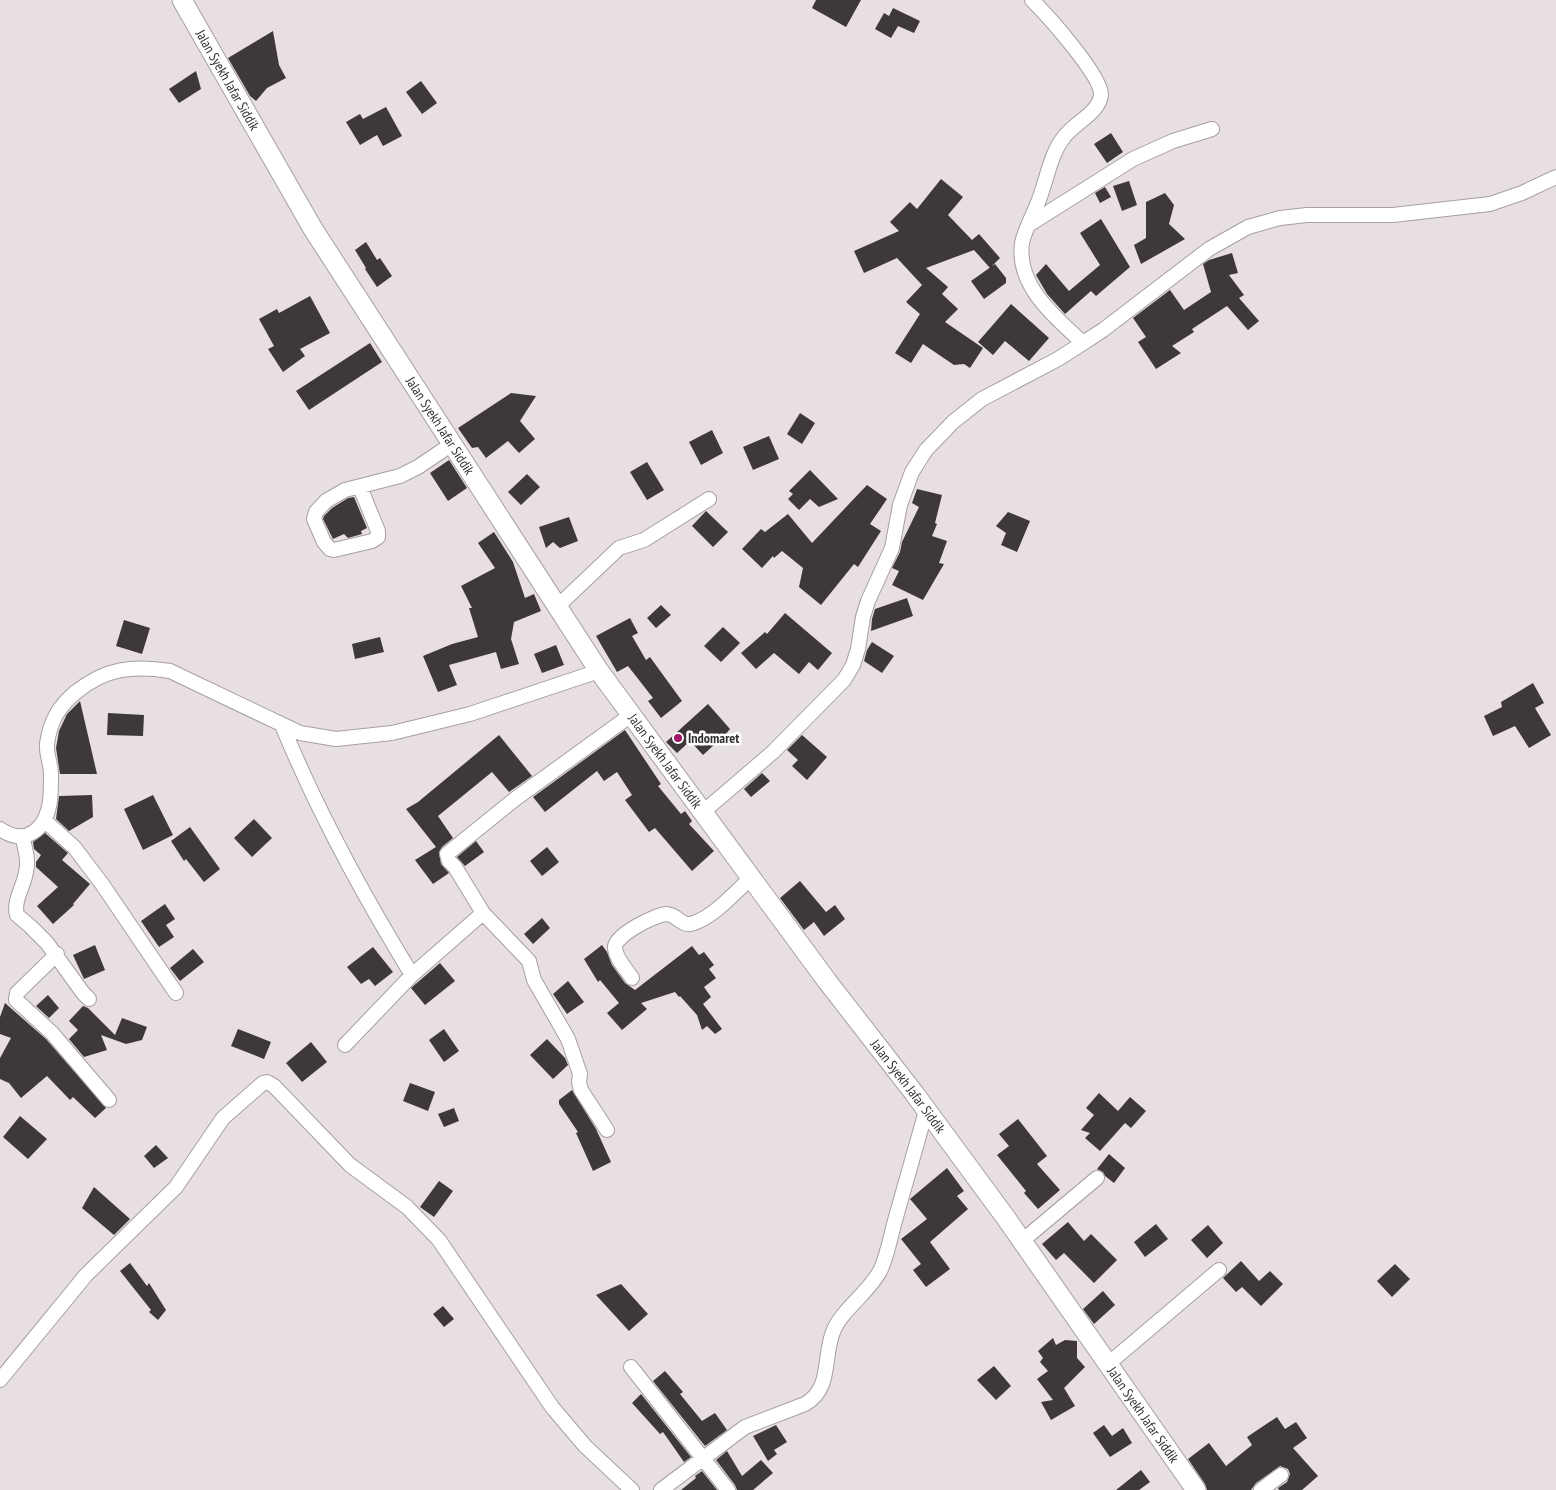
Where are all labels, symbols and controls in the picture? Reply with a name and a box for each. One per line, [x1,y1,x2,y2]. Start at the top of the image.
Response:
street label: Jalan Syekh Jafar Siddik [191,25,264,134]
street label: Jalan Syekh Jafar Siddik [401,372,479,479]
street label: Jalan Syekh Jafar Siddik [624,709,706,812]
place label: Indomaret [688,729,739,747]
marker: Indomaret [672,732,684,744]
street label: Jalan Syekh Jafar Siddik [866,1035,950,1137]
street label: Jalan Syekh Jafar Siddik [1103,1362,1184,1467]

